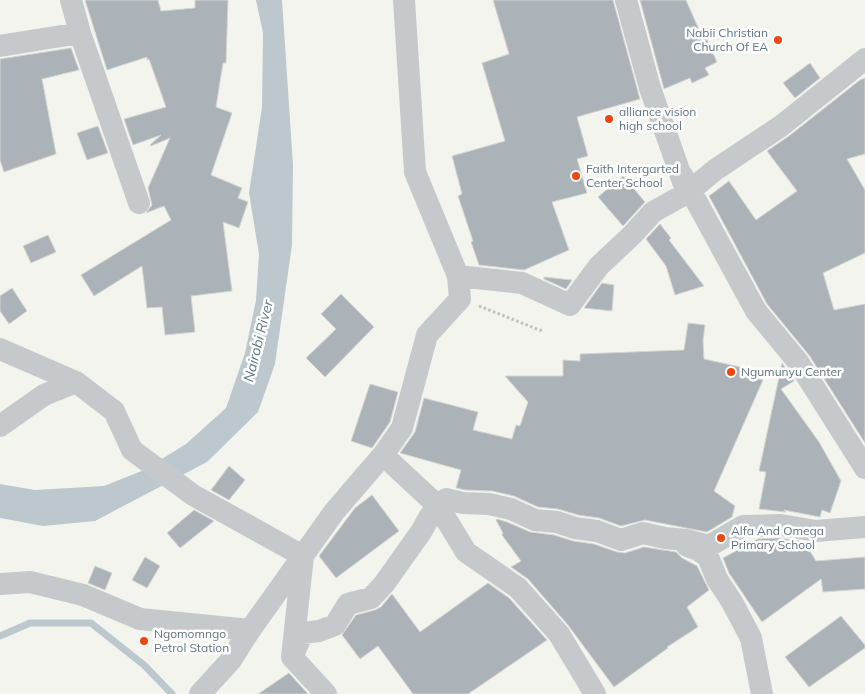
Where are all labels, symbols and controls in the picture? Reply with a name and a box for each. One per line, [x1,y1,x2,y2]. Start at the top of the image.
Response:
place label: Nabii Christian Church Of EA [686,25,768,54]
marker: Nabii Christian Church Of EA [772,34,784,46]
place label: alliance vision high school [619,104,696,133]
marker: alliance vision high school [603,113,615,125]
place label: Faith Intergarted Center School [586,161,679,190]
marker: Faith Intergarted Center School [570,170,582,182]
water label: Nairobi River [239,297,277,384]
place label: Ngumunyu Center [741,364,842,379]
marker: Ngumunyu Center [725,366,737,378]
place label: Alfa And Omega Primary School [731,523,824,552]
marker: Alfa And Omega Primary School [715,532,727,544]
place label: Ngomomngo Petrol Station [154,626,229,655]
marker: Ngomomngo Petrol Station [138,635,150,647]

